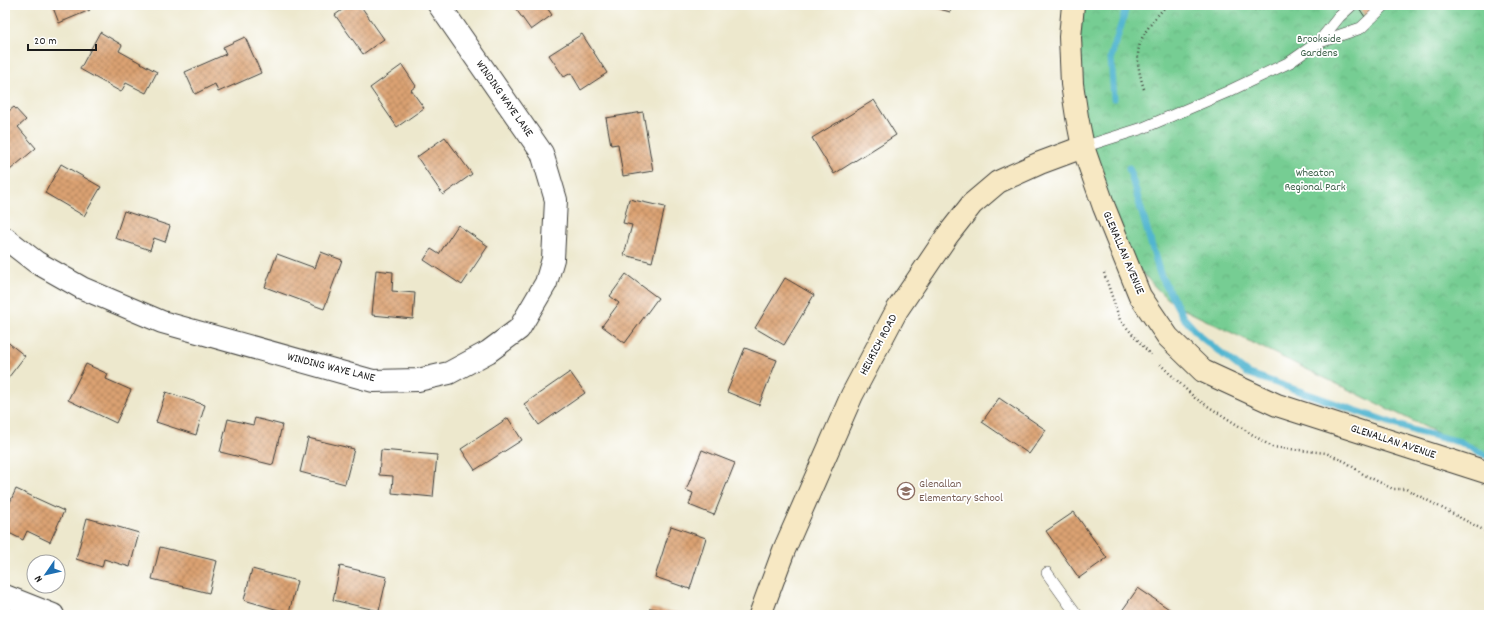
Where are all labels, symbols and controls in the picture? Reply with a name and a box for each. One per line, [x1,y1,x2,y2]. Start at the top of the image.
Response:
scale bar [28,26,96,52]
park label: Brookside Gardens [1297,31,1341,62]
text: 20 m [34,33,57,50]
street label: WINDING WAYE LANE [471,57,537,141]
park label: Wheaton Regional Park [1284,165,1346,196]
street label: GLENALLAN AVENUE [1098,209,1148,298]
street label: HEURICH ROAD [856,311,902,379]
street label: WINDING WAYE LANE [285,349,377,387]
street label: GLENALLAN AVENUE [1348,420,1438,464]
place label: Glenallan Elementary School [919,476,1003,507]
school or university icon: Glenallan Elementary School [896,481,916,501]
north arrow [26,554,66,594]
text: N [31,571,48,585]

